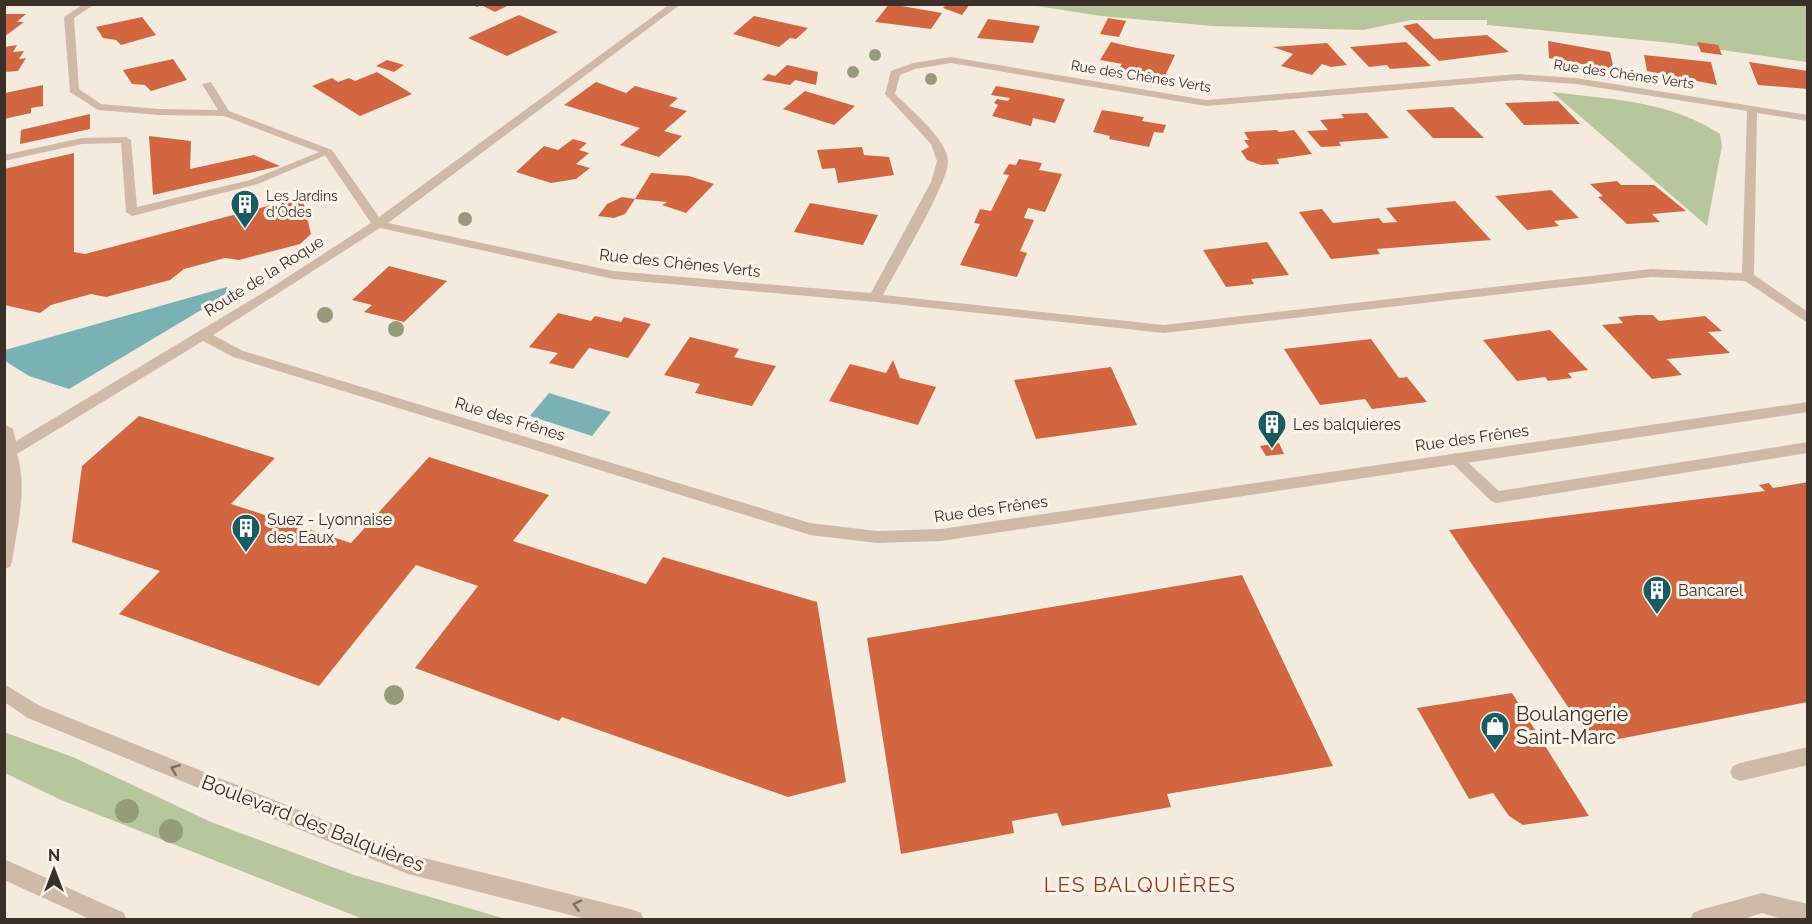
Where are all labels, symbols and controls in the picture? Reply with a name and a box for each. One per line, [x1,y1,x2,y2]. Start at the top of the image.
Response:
street label: Rue des Chênes Verts [1553,56,1696,92]
street label: Rue des Chênes Verts [1070,57,1212,95]
building icon: Les Jardins d'Ôdes [229,188,261,230]
place label: Les Jardins d'Ôdes [266,188,338,220]
street label: Route de la Roque [201,232,327,320]
street label: Rue des Chênes Verts [598,245,762,281]
street label: Rue des Frênes [452,393,568,445]
building icon: Les balquieres [1256,408,1288,450]
place label: Les balquieres [1293,415,1401,434]
street label: Rue des Frênes [1414,421,1530,455]
street label: Rue des Frênes [933,492,1049,526]
place label: Suez - Lyonnaise des Eaux [267,510,392,547]
building icon: Suez - Lyonnaise des Eaux [230,512,262,554]
building icon: Bancarel [1641,574,1673,616]
place label: Bancarel [1678,581,1744,600]
place label: Boulangerie Saint-Marc [1516,702,1629,749]
shop icon: Boulangerie Saint-Marc [1479,710,1511,752]
one-way arrow [170,764,181,776]
street label: Boulevard des Balquières [198,769,428,877]
north arrow [24,840,84,900]
text: N [48,846,60,865]
district label: LES BALQUIÈRES [1044,872,1236,897]
one-way arrow [572,900,582,913]

